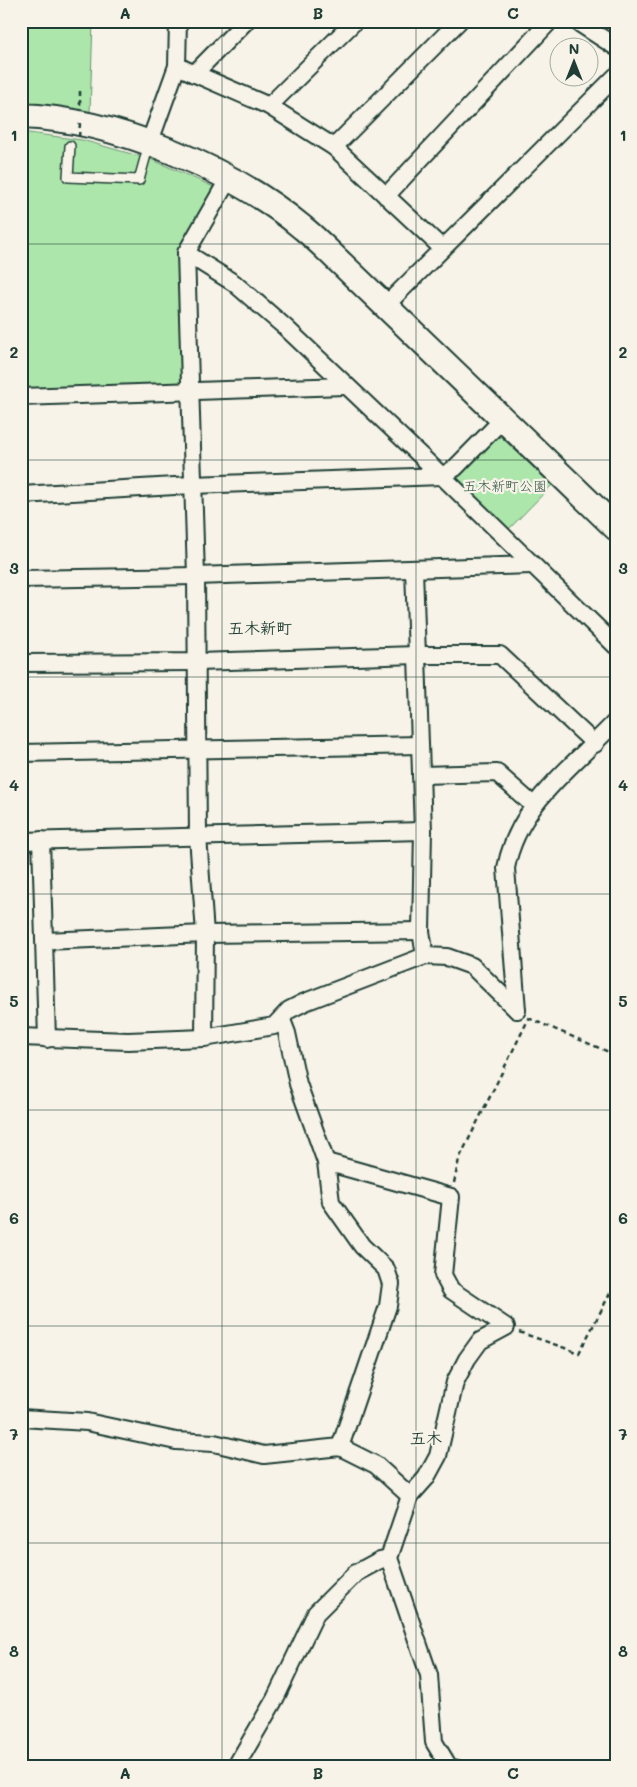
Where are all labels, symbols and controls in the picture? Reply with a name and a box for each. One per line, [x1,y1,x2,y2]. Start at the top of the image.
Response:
text: A [119,2,131,23]
text: B [313,2,323,23]
text: C [507,2,519,23]
north arrow [550,38,600,88]
text: N [569,39,579,58]
text: 1 [10,124,18,145]
text: 1 [619,124,627,145]
text: 2 [10,341,19,362]
text: 2 [619,341,628,362]
park label: 五木新町公園 [463,476,547,495]
text: 3 [9,557,19,578]
text: 3 [618,557,628,578]
district label: 五木新町 [228,617,292,638]
text: 4 [9,774,19,795]
text: 4 [618,774,628,795]
text: 5 [9,990,19,1011]
text: 5 [618,990,628,1011]
text: 6 [9,1207,19,1228]
text: 6 [618,1207,628,1228]
text: 7 [10,1423,19,1444]
text: 7 [619,1423,628,1444]
district label: 五木 [410,1427,442,1448]
text: 8 [9,1640,19,1661]
text: 8 [618,1640,628,1661]
text: A [119,1762,131,1783]
text: B [313,1762,323,1783]
text: C [507,1762,519,1783]

